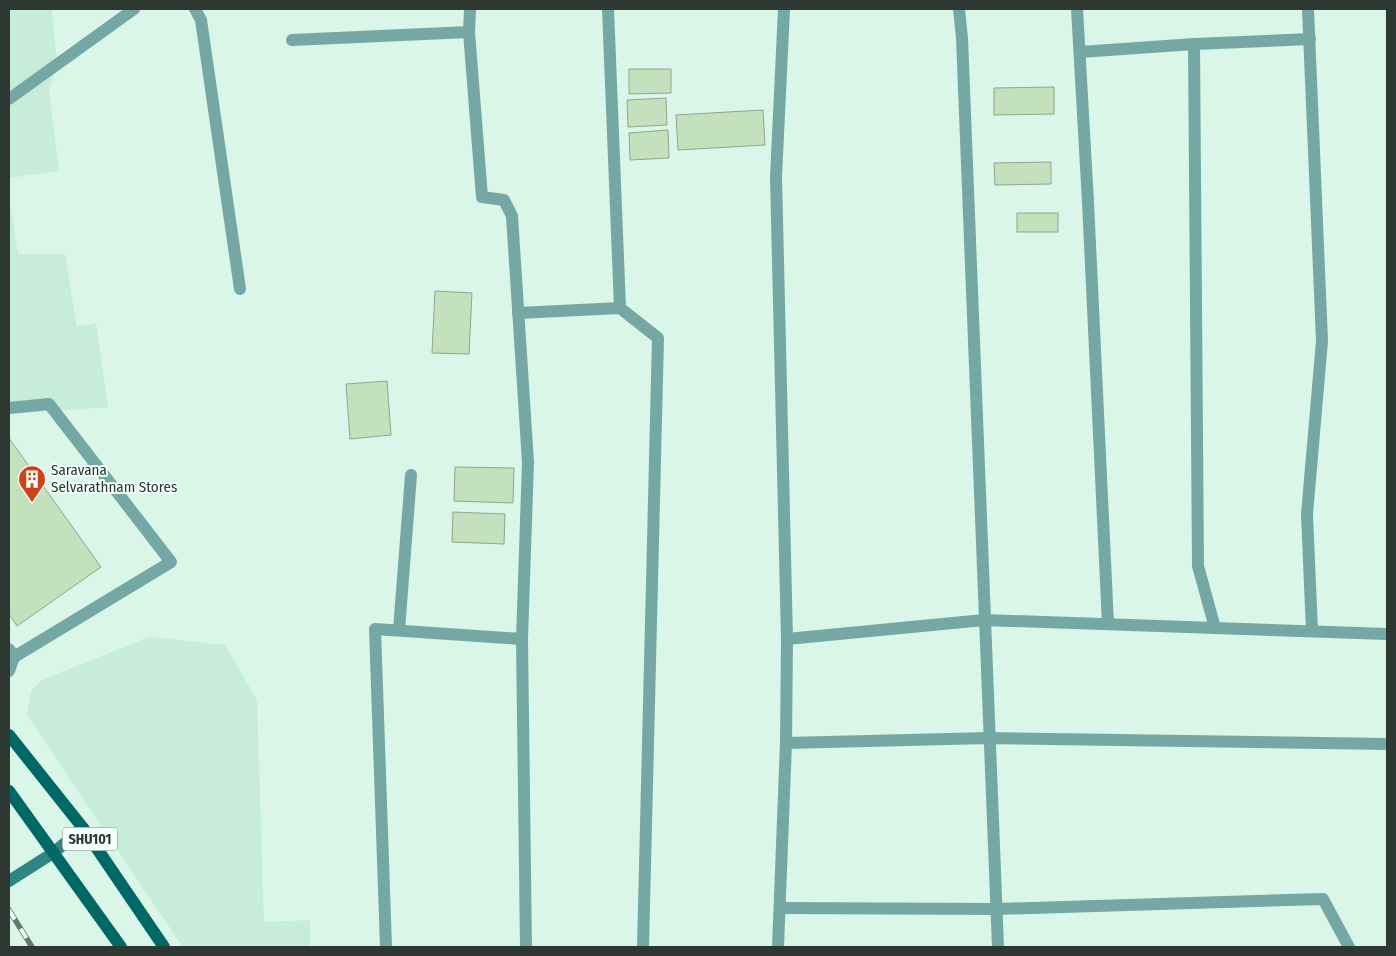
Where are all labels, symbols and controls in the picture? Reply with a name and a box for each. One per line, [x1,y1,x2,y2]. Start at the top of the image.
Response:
place label: Saravana Selvarathnam Stores [51,461,177,496]
building icon: Saravana Selvarathnam Stores [17,464,47,503]
road number: SHU101 [62,828,118,851]

